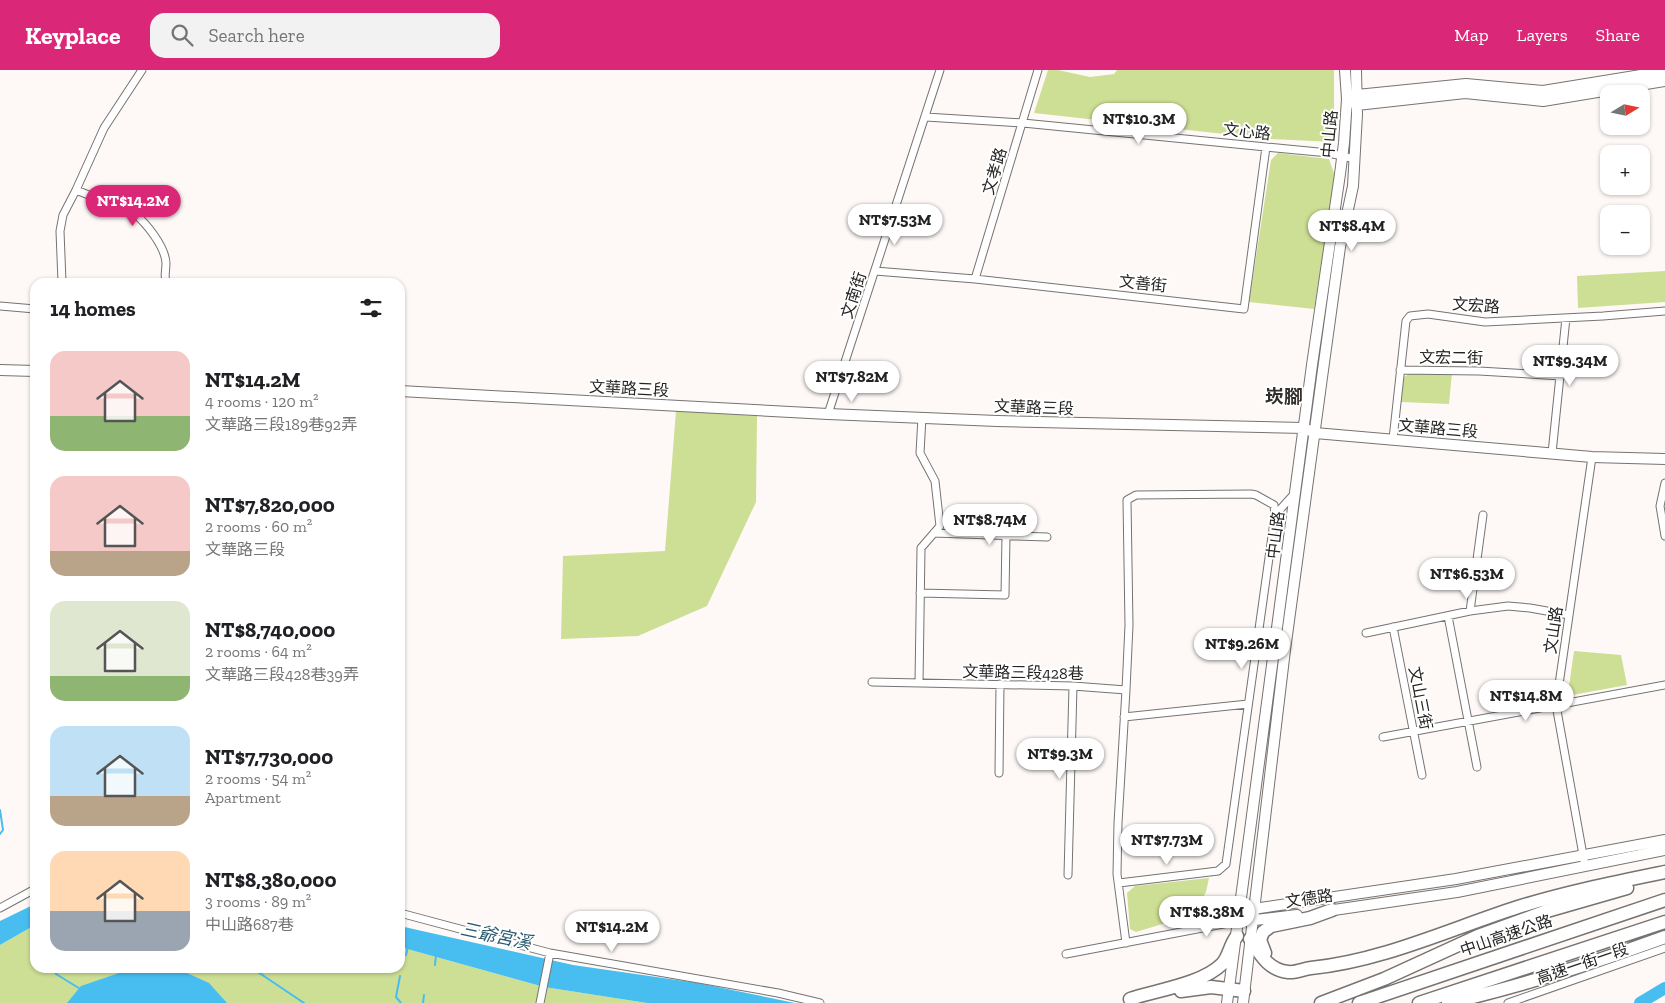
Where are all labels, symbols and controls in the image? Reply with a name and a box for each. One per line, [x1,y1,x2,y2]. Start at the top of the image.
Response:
search box [150,13,500,58]
text: Keyplace [25,21,120,50]
icon: search [168,21,196,49]
text: Search here [208,24,305,47]
text: Map [1454,24,1489,46]
text: Layers [1517,24,1568,46]
text: Share [1596,24,1640,46]
north arrow [1600,85,1650,135]
map controls [1600,85,1650,255]
pin: NT$10.3M [1087,102,1191,145]
text: NT$10.3M [1103,109,1175,128]
street label: 中山路 [1318,109,1341,159]
street label: 文心路 [1222,120,1272,143]
street label: 文孝路 [978,145,1011,197]
button: + [1600,145,1650,195]
pin: NT$14.2M [81,184,185,227]
text: NT$14.2M [97,191,169,210]
pin: NT$7.53M [843,204,947,246]
button: − [1600,205,1650,255]
text: NT$7.53M [859,210,931,229]
pin: NT$8.4M [1306,210,1398,252]
text: NT$8.4M [1319,216,1385,235]
street label: 文南街 [837,269,870,321]
street label: 文善街 [1118,272,1168,295]
icon: filters [357,294,385,322]
street label: 文宏路 [1451,294,1501,317]
text: 14 homes [50,296,136,321]
pin: NT$9.34M [1518,344,1622,387]
street label: 文宏二街 [1419,347,1483,368]
text: NT$9.34M [1533,351,1607,370]
pin: NT$7.82M [800,360,904,403]
text: NT$14.2M [205,367,300,392]
text: NT$7.82M [815,367,889,386]
icon: home [90,371,150,431]
street label: 文華路三段 [589,377,669,400]
district label: 崁腳 [1265,385,1303,408]
text: 4 rooms · 120 m² [205,392,319,411]
street label: 文華路三段 [994,397,1074,418]
text: 文華路三段189巷92弄 [205,415,357,434]
street label: 文華路三段 [1397,416,1479,441]
text: NT$7,820,000 [205,492,335,517]
icon: home [90,496,150,556]
pin: NT$8.74M [938,504,1042,546]
text: NT$8.74M [953,510,1027,529]
street label: 中山路 [1263,510,1288,560]
text: 2 rooms · 60 m² [205,517,312,536]
text: 文華路三段 [205,540,285,559]
pin: NT$6.53M [1415,558,1519,600]
text: NT$6.53M [1430,564,1504,583]
street label: 文山路 [1541,605,1566,655]
text: NT$8,740,000 [205,617,335,642]
icon: home [90,621,150,681]
pin: NT$9.26M [1190,628,1294,670]
text: NT$9.26M [1205,634,1279,653]
text: 2 rooms · 64 m² [205,642,312,661]
street label: 文華路三段428巷 [962,662,1084,683]
text: 文華路三段428巷39弄 [205,665,359,684]
street label: 文山三街 [1405,665,1436,731]
pin: NT$14.8M [1474,680,1578,722]
text: NT$14.8M [1490,686,1562,705]
pin: NT$9.3M [1014,738,1106,780]
text: NT$7,730,000 [205,744,333,769]
text: NT$9.3M [1027,744,1093,763]
icon: home [90,746,150,806]
text: 2 rooms · 54 m² [205,769,311,788]
text: Apartment [205,788,281,807]
pin: NT$7.73M [1115,824,1219,866]
text: NT$7.73M [1131,830,1203,849]
text: NT$8,380,000 [205,867,336,892]
icon: home [90,871,150,931]
street label: 文德路 [1284,886,1334,911]
text: 3 rooms · 89 m² [205,892,311,911]
pin: NT$8.38M [1155,896,1259,938]
text: NT$8.38M [1170,902,1244,921]
pin: NT$14.2M [560,910,664,953]
street label: 中山高速公路 [1458,911,1555,960]
text: 中山路687巷 [205,915,294,934]
text: NT$14.2M [576,917,648,936]
water label: 三爺宮溪 [458,918,536,955]
street label: 高速一街一段 [1534,939,1631,988]

